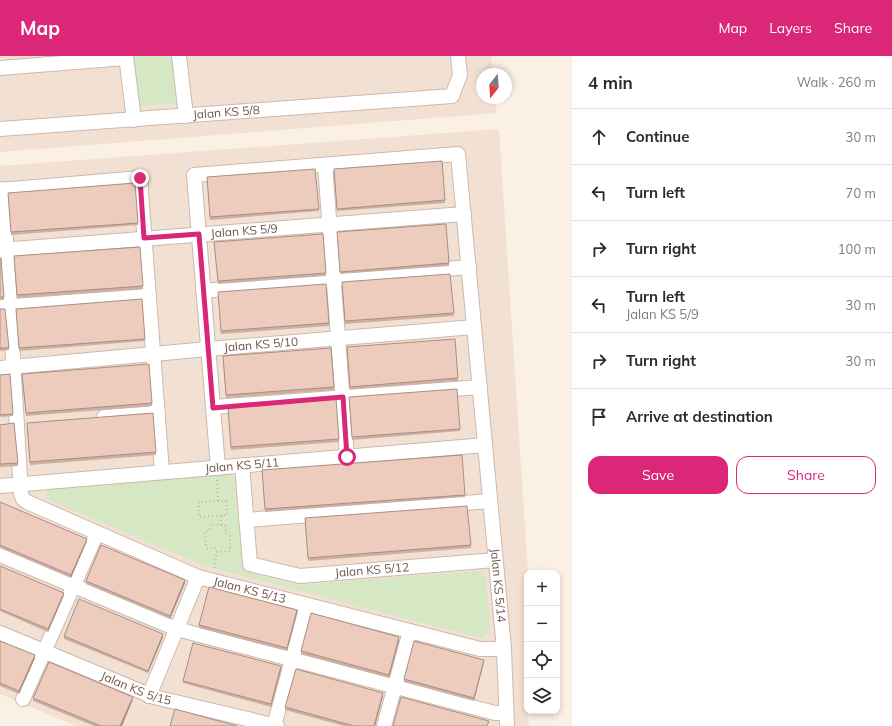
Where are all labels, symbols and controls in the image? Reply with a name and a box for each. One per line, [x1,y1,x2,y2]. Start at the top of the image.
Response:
text: Map [20,16,60,40]
text: Map [718,19,747,37]
text: Layers [769,19,812,37]
text: Share [834,19,872,37]
north arrow [476,68,512,104]
text: 4 min [588,72,633,93]
text: Walk · 260 m [797,74,876,90]
street label: Jalan KS 5/8 [192,102,260,122]
icon: ahead [588,126,610,148]
text: Continue [626,127,689,146]
text: 30 m [846,129,876,145]
route end [131,169,149,187]
icon: left [588,182,610,204]
text: Turn left [626,183,685,202]
text: 70 m [846,185,876,201]
street label: Jalan KS 5/9 [210,220,278,241]
icon: right [588,238,610,260]
text: Turn right [626,239,696,258]
text: 100 m [838,241,876,257]
text: Turn left [626,287,685,306]
icon: left [588,294,610,316]
text: 30 m [846,297,876,313]
text: Jalan KS 5/9 [626,306,699,322]
street label: Jalan KS 5/10 [223,334,299,355]
icon: right [588,350,610,372]
text: Turn right [626,351,696,370]
text: 30 m [846,353,876,369]
icon: arrive [588,406,610,428]
text: Arrive at destination [626,407,773,426]
route start [338,448,356,466]
street label: Jalan KS 5/11 [204,454,280,476]
button: Save [588,456,728,494]
button: Share [736,456,876,494]
street label: Jalan KS 5/14 [488,548,509,623]
street label: Jalan KS 5/12 [334,559,410,580]
map controls [524,570,560,714]
button: + [524,570,560,606]
street label: Jalan KS 5/13 [212,573,288,606]
button: − [524,606,560,642]
button: locate [524,642,560,678]
street label: Jalan KS 5/15 [99,668,173,708]
button: layers [524,678,560,714]

